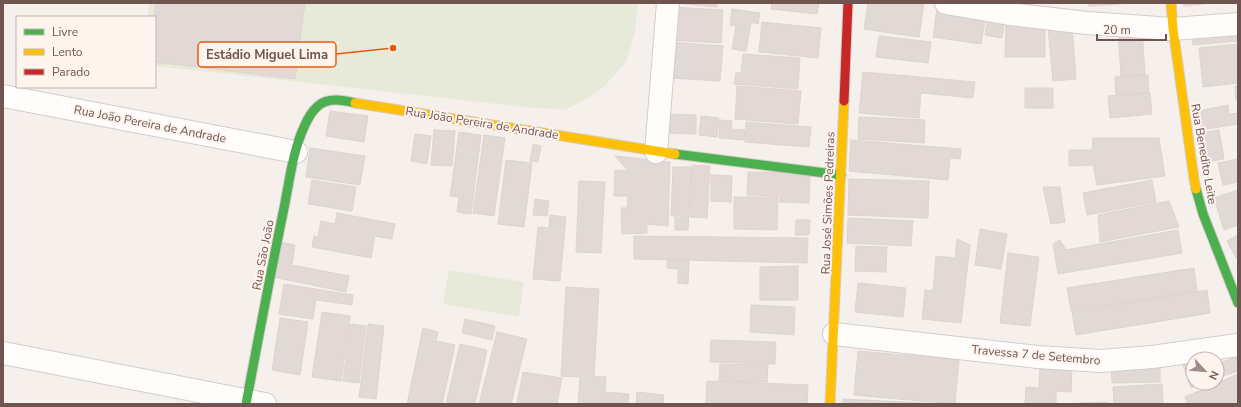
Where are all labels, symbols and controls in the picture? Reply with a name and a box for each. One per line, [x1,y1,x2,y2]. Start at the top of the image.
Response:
legend [16,16,156,88]
scale bar [1097,16,1166,42]
text: 20 m [1103,22,1131,38]
text: Livre [52,24,78,40]
callout: Estádio Miguel Lima [198,42,336,67]
text: Lento [52,44,83,60]
text: Estádio Miguel Lima [206,46,328,64]
text: Parado [52,64,90,80]
street label: Rua João Pereira de Andrade [73,101,227,147]
street label: Rua João Pereira de Andrade [404,103,560,143]
street label: Rua Benedito Leite [1187,103,1221,205]
street label: Rua José Simões Pedreiras [818,131,838,275]
street label: Rua São João [248,218,278,292]
street label: Travessa 7 de Setembro [971,341,1102,369]
north arrow [1185,351,1225,391]
text: N [1205,368,1222,382]

